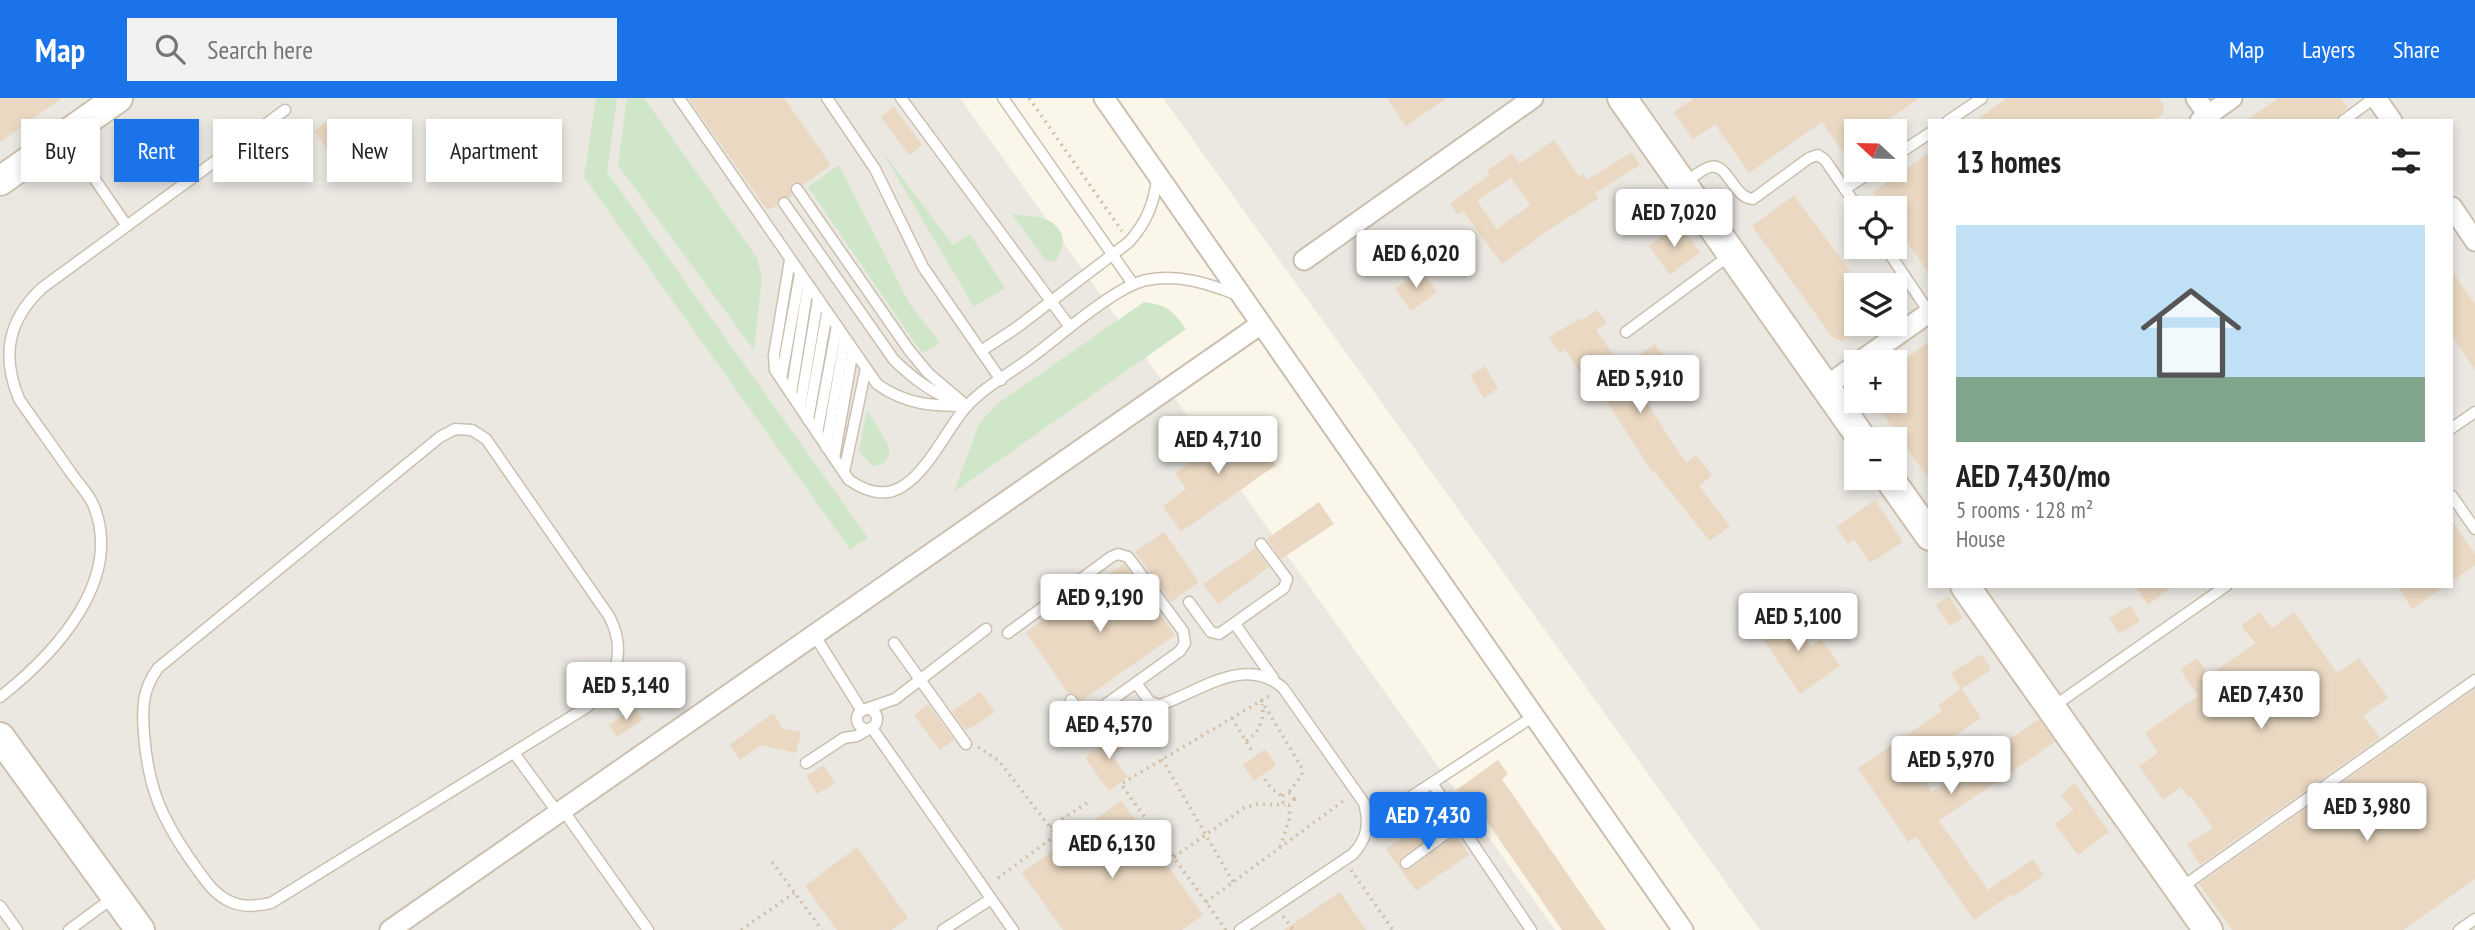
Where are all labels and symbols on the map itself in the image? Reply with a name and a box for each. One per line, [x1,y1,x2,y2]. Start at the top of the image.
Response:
north arrow [1844,119,1908,182]
pin: AED 7,020 [1594,190,1754,249]
pin: AED 6,020 [1336,230,1496,290]
pin: AED 5,910 [1560,356,1720,415]
pin: AED 4,710 [1138,416,1298,476]
pin: AED 9,190 [1020,574,1180,634]
pin: AED 5,100 [1718,594,1878,653]
pin: AED 5,140 [546,662,706,722]
pin: AED 7,430 [2181,672,2341,731]
pin: AED 4,570 [1029,702,1189,761]
pin: AED 5,970 [1871,736,2031,796]
pin: AED 3,980 [2287,784,2447,843]
pin: AED 7,430 [1348,792,1508,852]
pin: AED 6,130 [1032,820,1192,880]

